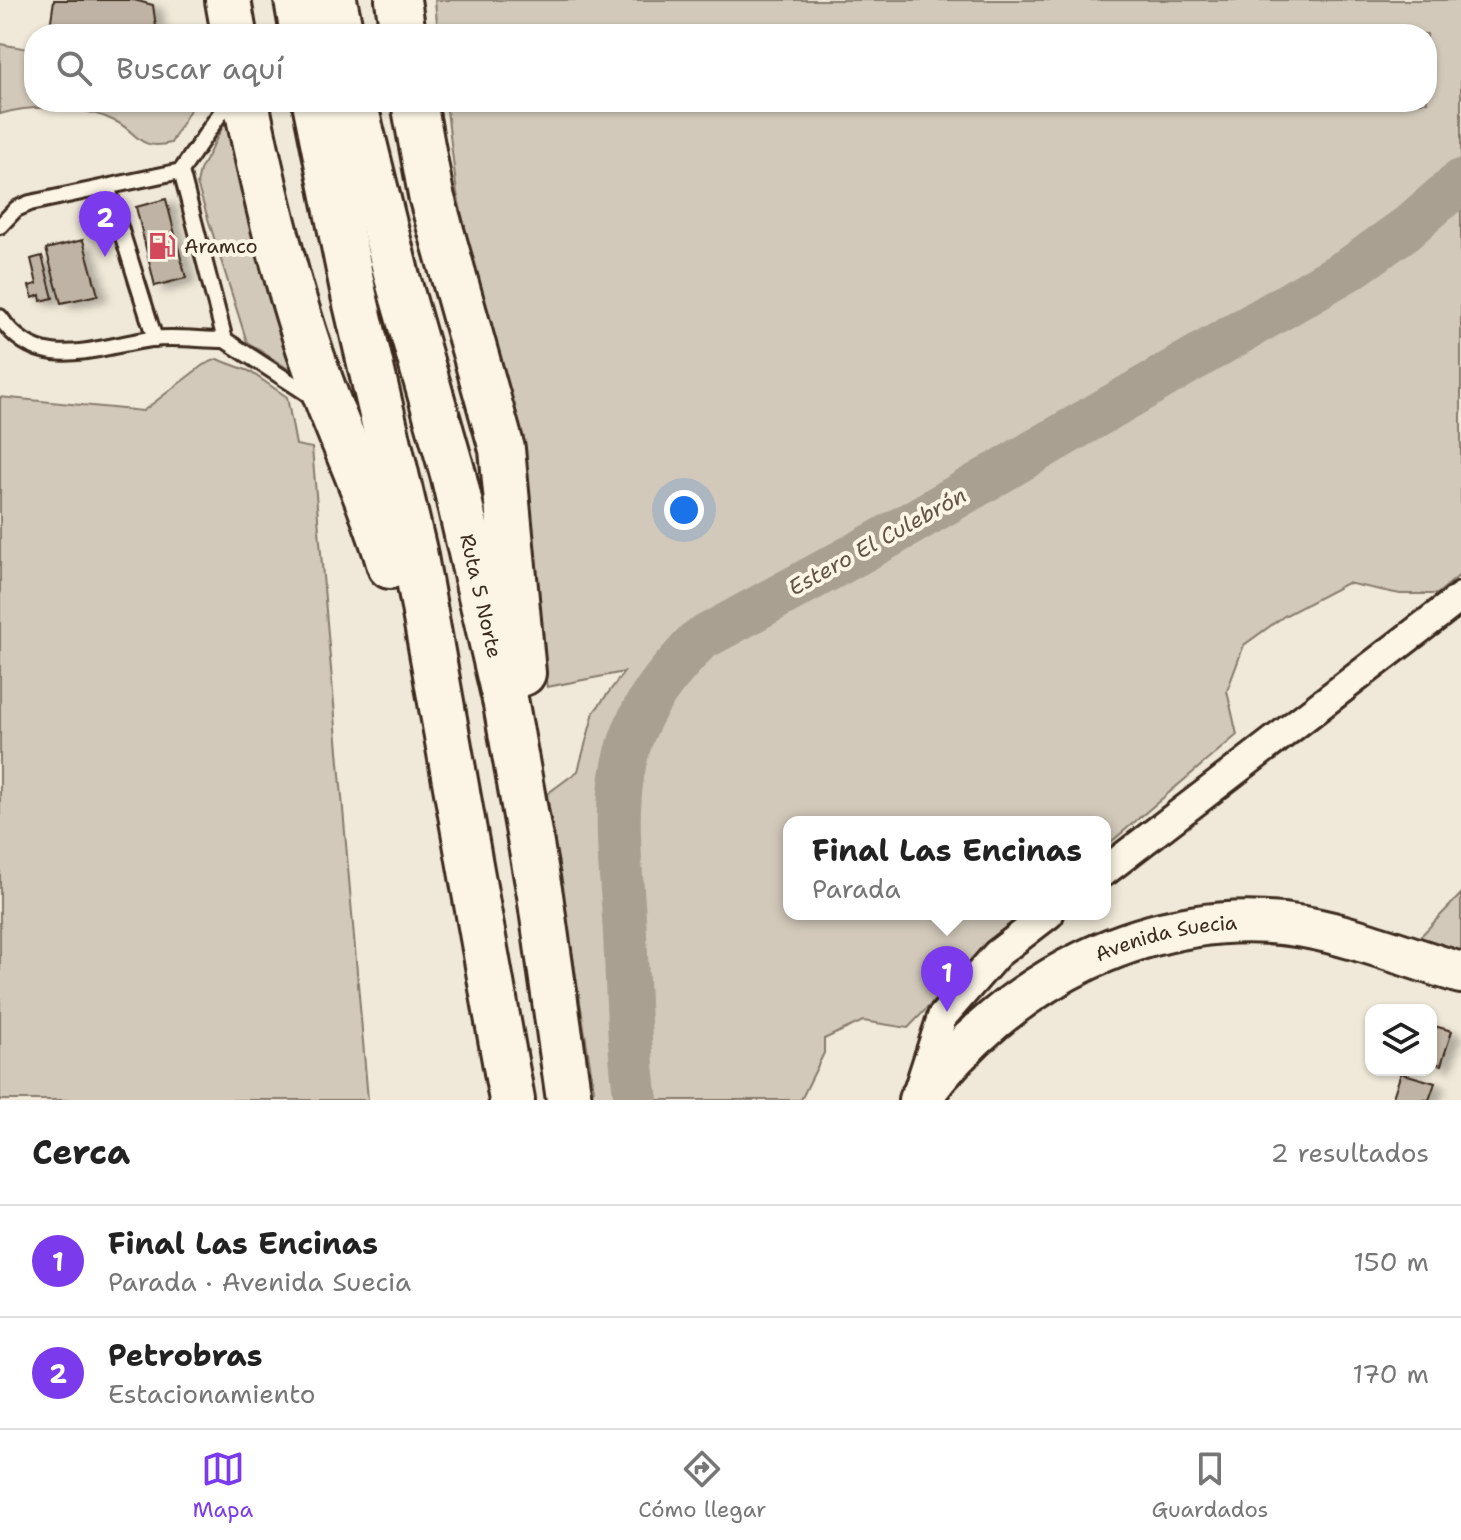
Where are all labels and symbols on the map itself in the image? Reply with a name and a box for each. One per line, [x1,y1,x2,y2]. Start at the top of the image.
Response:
pin: 2 [79,191,131,257]
fuel station icon: Aramco [147,231,177,261]
place label: Aramco [184,233,258,259]
water label: Estero El Culebrón [783,480,971,602]
your location [664,490,704,530]
street label: Ruta 5 Norte [454,531,508,660]
street label: Avenida Suecia [1091,909,1238,967]
pin: 1 [921,946,973,1012]

